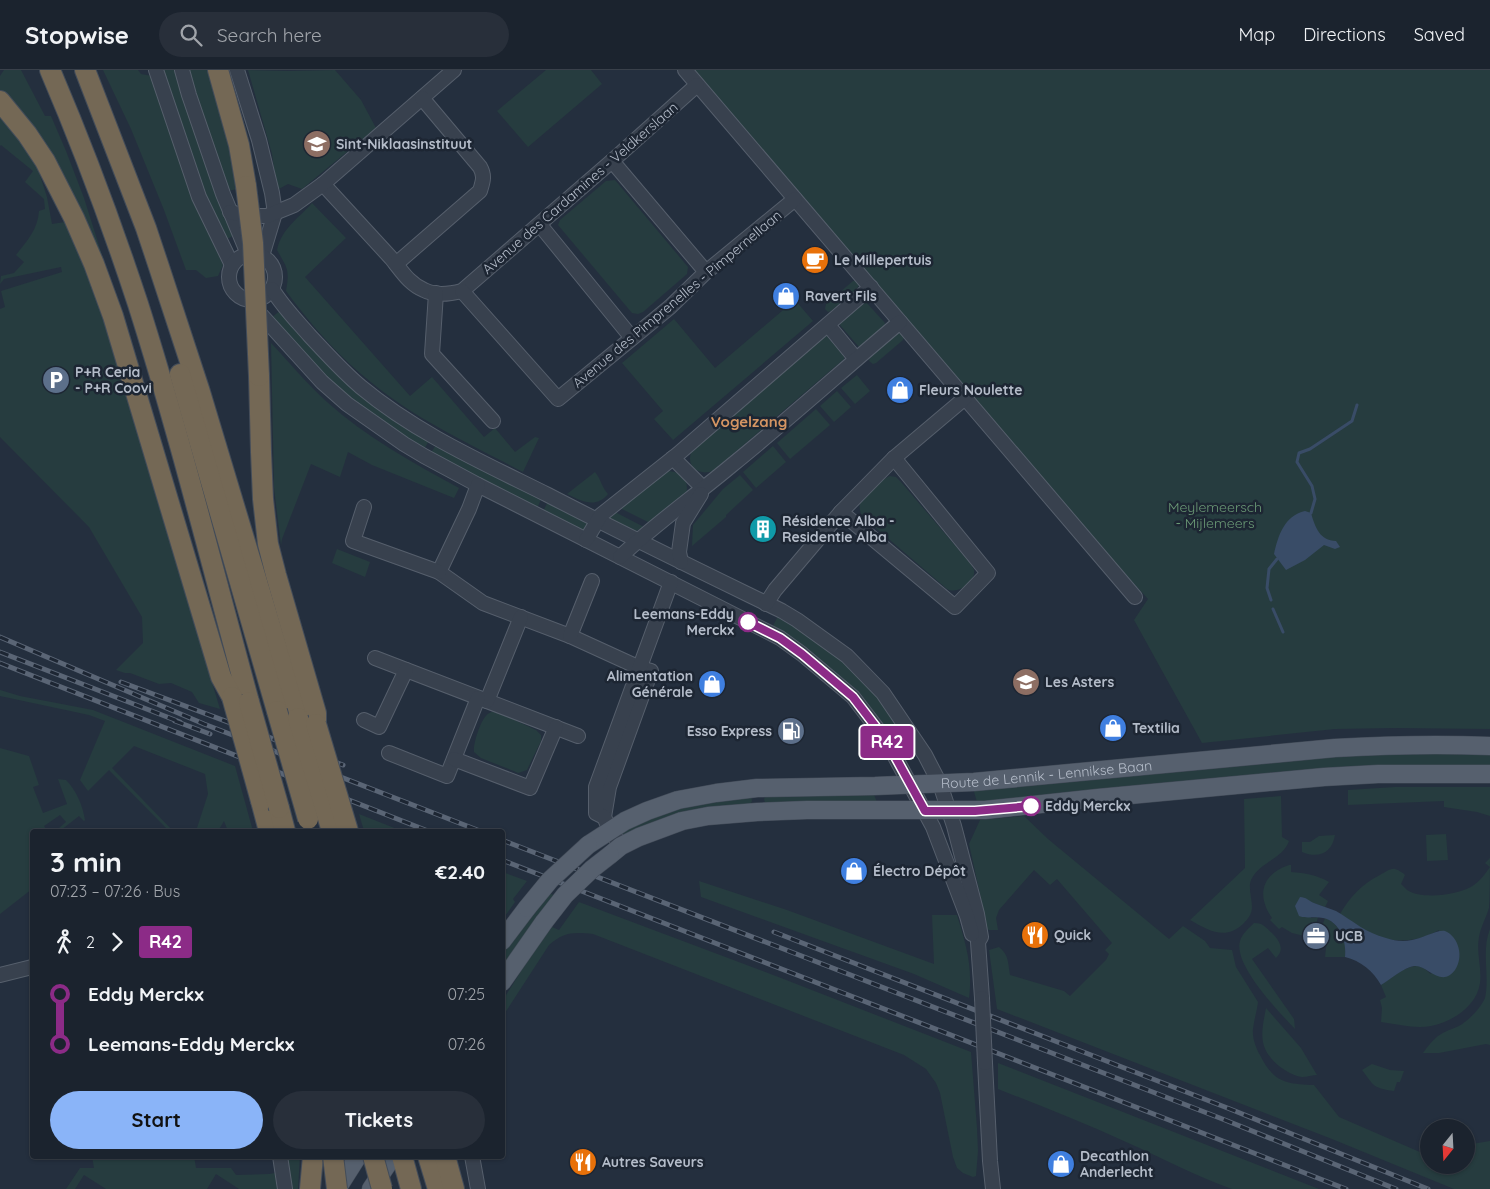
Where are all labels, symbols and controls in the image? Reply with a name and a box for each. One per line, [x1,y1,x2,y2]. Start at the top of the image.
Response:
search box [159,12,509,57]
text: Stopwise [25,20,129,50]
icon: search [177,21,205,49]
text: Search here [217,23,322,47]
text: Map [1238,23,1275,46]
text: Directions [1303,23,1386,46]
text: Saved [1414,23,1465,46]
street label: Avenue des Cardamines - Veldkerslaan [478,98,682,278]
school or university icon: Sint-Niklaasinstituut [302,129,332,159]
place label: Sint-Niklaasinstituut [336,135,473,153]
street label: Avenue des Pimprenelles - Pimpernellaan [569,206,785,392]
cafe icon: Le Millepertuis [800,245,830,275]
place label: Le Millepertuis [834,251,932,269]
shop icon: Ravert Fils [771,281,801,311]
place label: Ravert Fils [805,287,877,305]
place label: P+R Ceria - P+R Coovi [75,363,152,397]
parking icon: P+R Ceria - P+R Coovi [41,365,71,395]
shop icon: Fleurs Noulette [885,375,915,405]
place label: Fleurs Noulette [919,381,1023,399]
district label: Vogelzang [711,412,787,431]
park label: Meylemeersch - Mijlemeers [1168,498,1262,532]
place label: Résidence Alba - Residentie Alba [782,512,895,546]
building icon: Résidence Alba - Residentie Alba [748,514,778,544]
place label: Leemans-Eddy Merckx [634,605,734,639]
marker: Leemans-Eddy Merckx [738,612,758,632]
place label: Alimentation Générale [607,667,693,701]
school or university icon: Les Asters [1011,667,1041,697]
shop icon: Alimentation Générale [697,669,727,699]
place label: Les Asters [1045,673,1114,691]
shop icon: Textilia [1098,713,1128,743]
fuel station icon: Esso Express [776,716,806,746]
place label: Textilia [1132,719,1180,737]
place label: Esso Express [687,722,772,740]
line badge: R42 [858,726,916,758]
text: R42 [870,730,904,753]
street label: Route de Lennik - Lennikse Baan [940,756,1153,792]
marker: Eddy Merckx [1021,796,1041,816]
place label: Eddy Merckx [1045,797,1130,815]
text: 3 min [50,844,122,879]
shop icon: Électro Dépôt [839,856,869,886]
text: €2.40 [435,860,485,884]
place label: Électro Dépôt [873,862,966,880]
text: 07:23 – 07:26 · Bus [50,881,180,901]
restaurant icon: Quick [1020,920,1050,950]
office icon: UCB [1301,921,1331,951]
place label: Quick [1054,926,1091,944]
place label: UCB [1335,927,1363,945]
icon: walk [50,928,78,956]
icon: forward [103,928,131,956]
text: R42 [149,930,182,953]
text: 2 [86,932,95,952]
text: Eddy Merckx [88,982,204,1006]
text: 07:25 [448,984,485,1004]
text: Leemans-Eddy Merckx [88,1032,294,1056]
text: 07:26 [448,1034,485,1054]
button: Start [50,1091,263,1149]
button: Tickets [273,1091,485,1149]
north arrow [1420,1119,1475,1174]
map controls [1420,1119,1475,1174]
restaurant icon: Autres Saveurs [568,1147,598,1177]
place label: Decathlon Anderlecht [1080,1147,1154,1181]
shop icon: Decathlon Anderlecht [1046,1149,1076,1179]
place label: Autres Saveurs [602,1153,704,1171]

